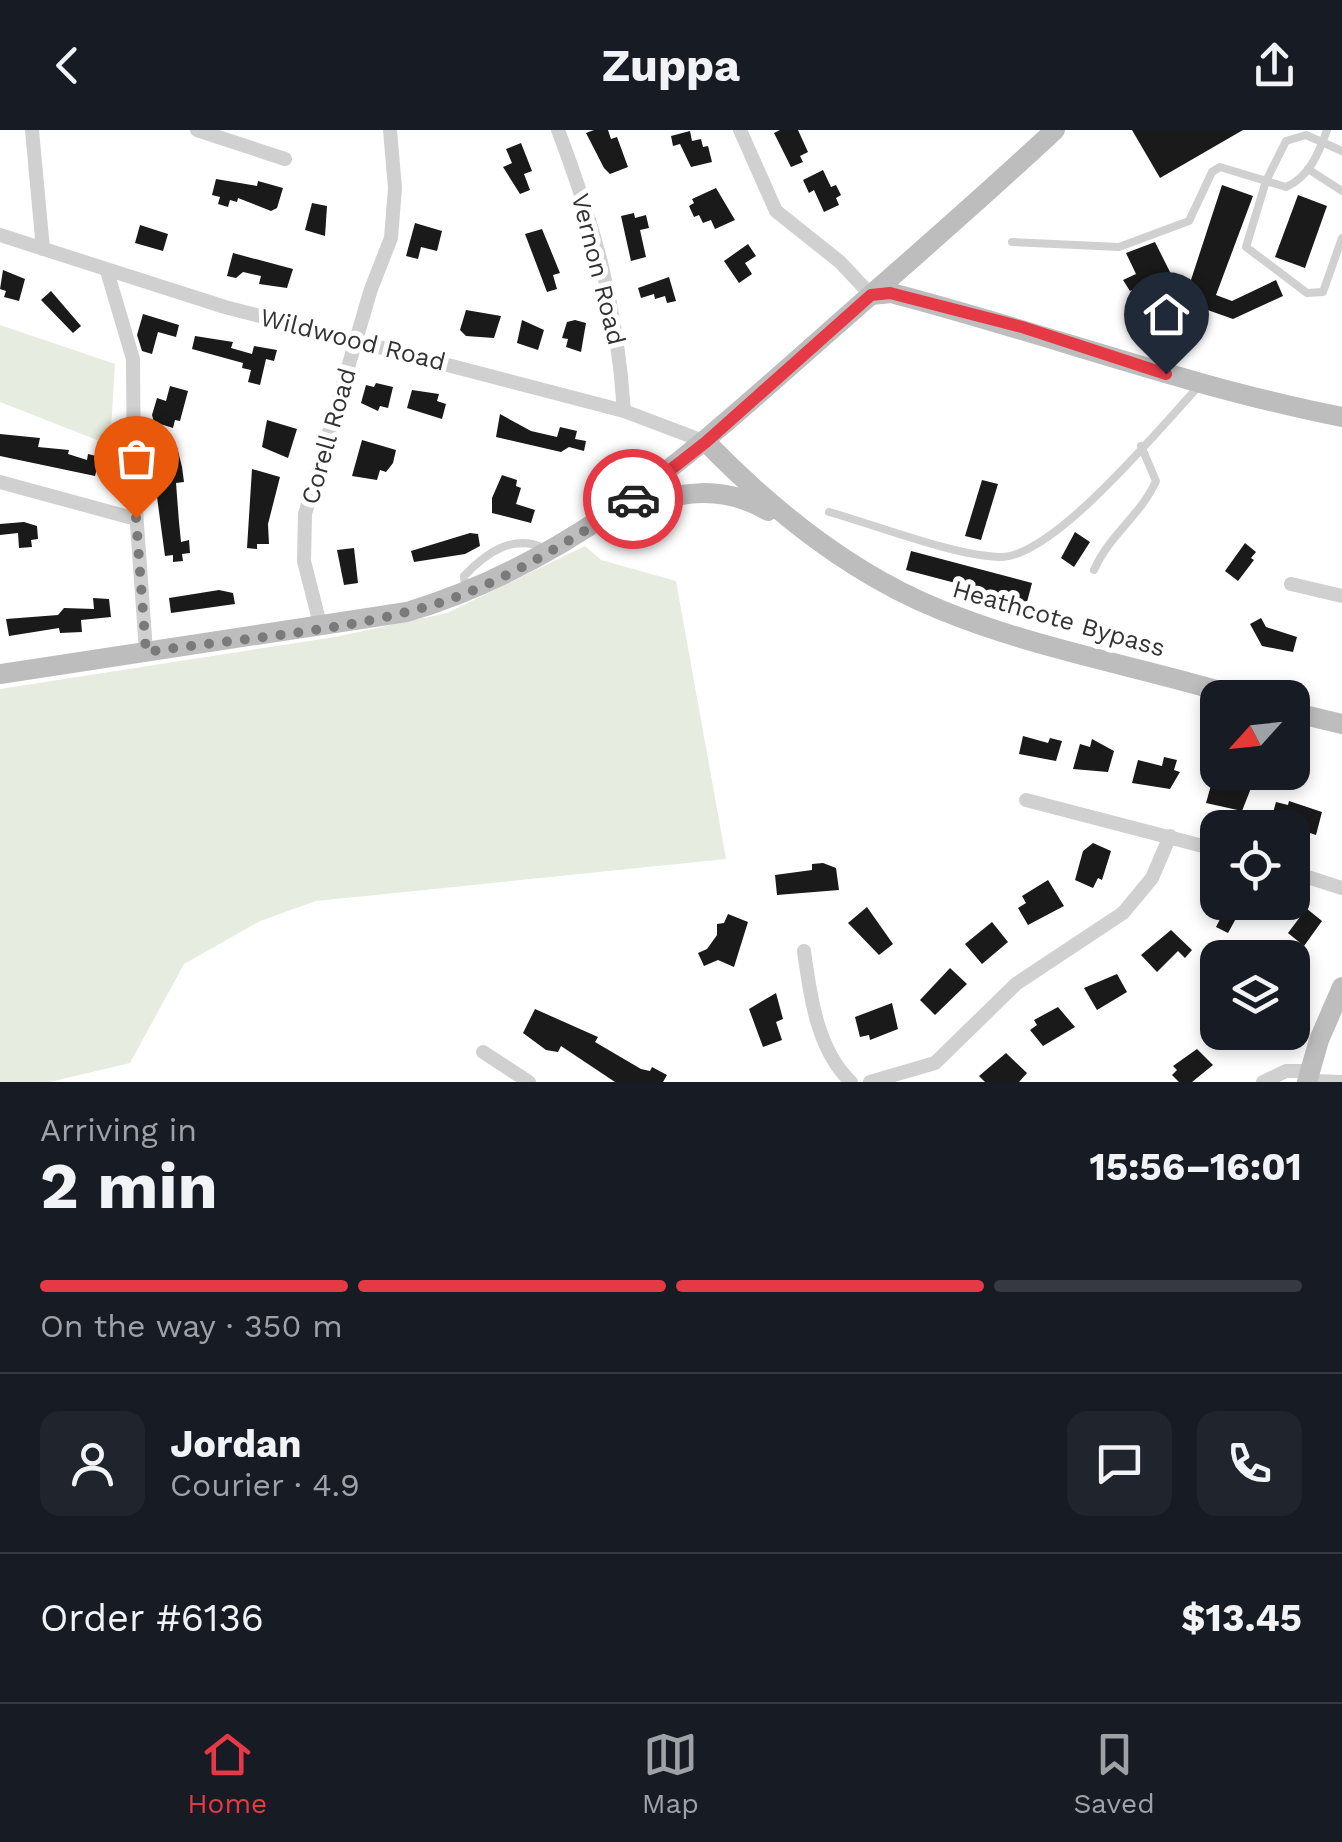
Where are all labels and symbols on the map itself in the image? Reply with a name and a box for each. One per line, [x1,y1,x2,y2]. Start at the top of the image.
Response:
street label: Vernon Road [566,190,631,348]
pin [1124,272,1209,375]
street label: Wildwood Road [257,302,448,377]
street label: Corell Road [295,365,362,508]
pin [94,416,179,519]
courier [583,449,683,549]
street label: Heathcote Bypass [949,574,1168,663]
north arrow [1200,680,1310,790]

